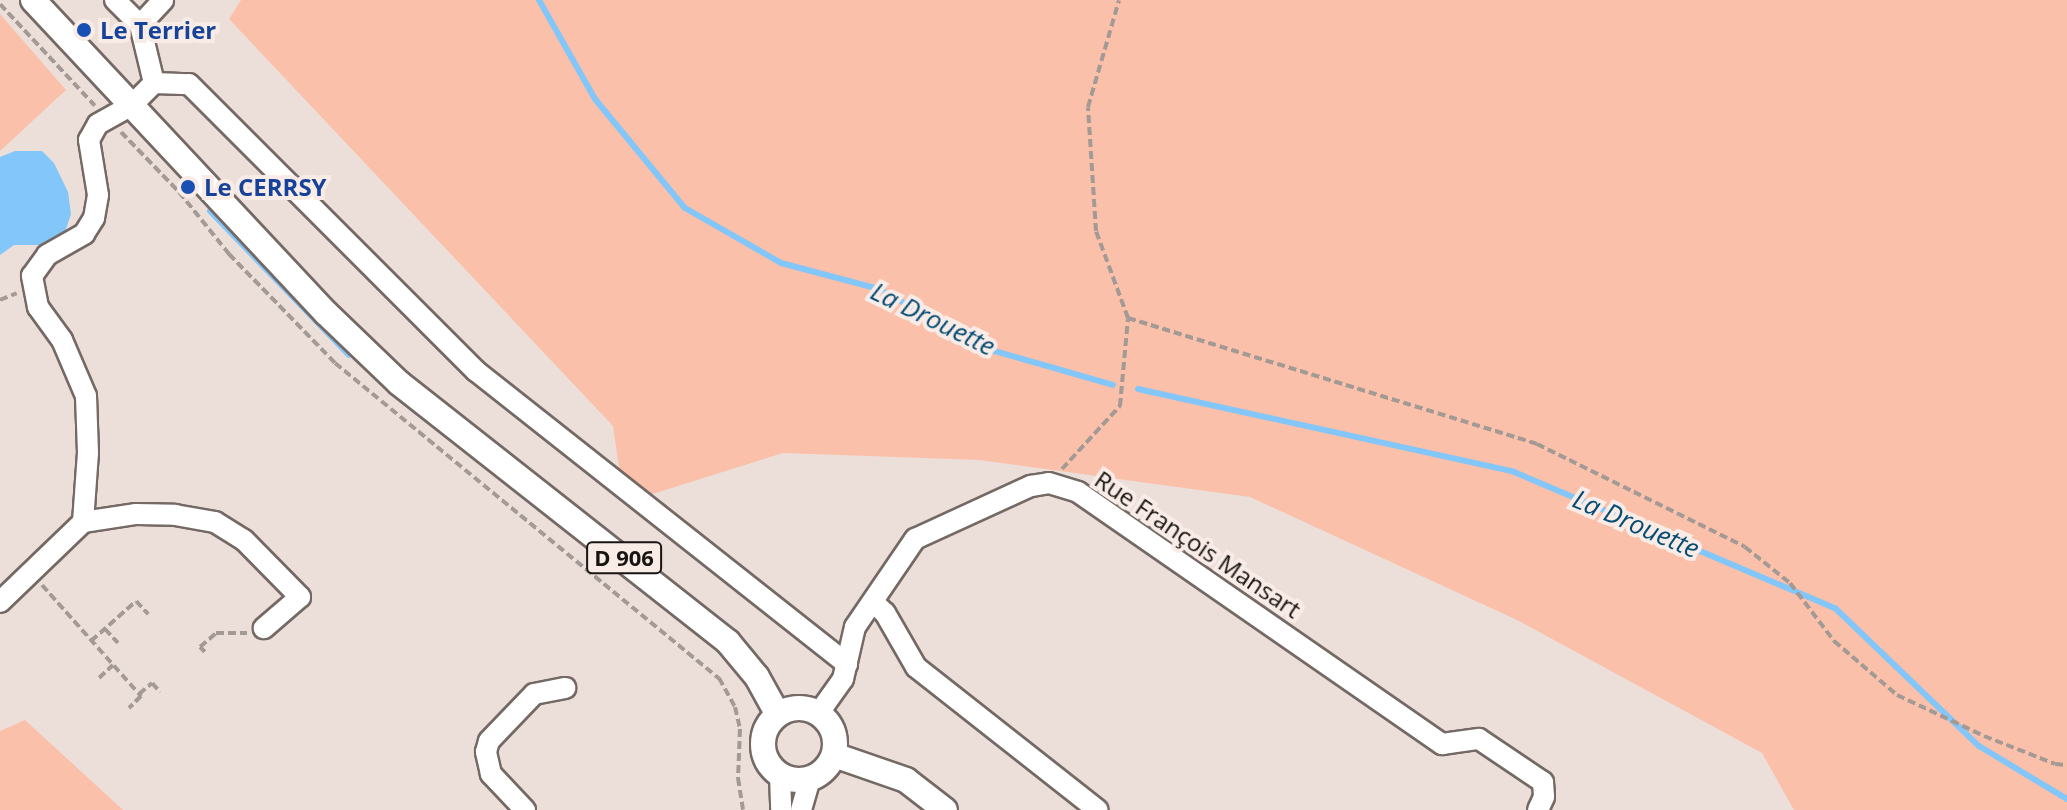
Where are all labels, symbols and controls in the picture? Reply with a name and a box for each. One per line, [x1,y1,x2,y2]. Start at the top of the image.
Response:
place label: Le Terrier [100,16,216,44]
marker: Le Terrier [75,21,93,39]
place label: Le CERRSY [204,173,327,201]
marker: Le CERRSY [179,178,197,196]
water label: La Drouette [866,276,1000,362]
street label: Rue François Mansart [1090,464,1306,624]
water label: La Drouette [1568,483,1704,565]
road number: D 906 [586,540,662,576]

